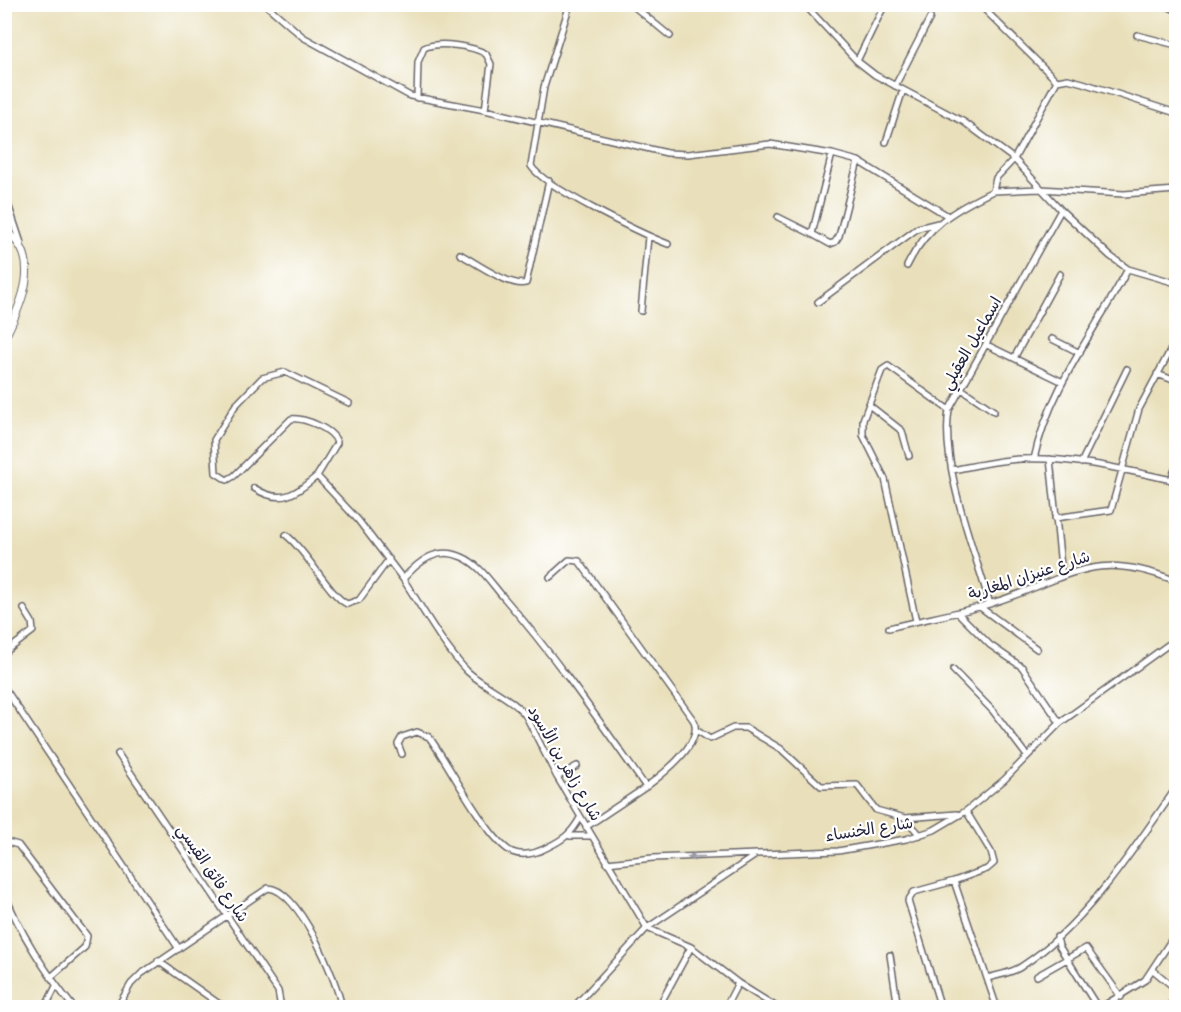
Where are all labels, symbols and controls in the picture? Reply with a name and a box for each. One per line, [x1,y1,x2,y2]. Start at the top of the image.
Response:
street label: اسماعيل العقيلي [932,291,1010,395]
street label: شارع عنيزان المغاربة [964,542,1094,608]
street label: شارع زاهر بن الأسود [520,699,610,827]
street label: شارع الخنساء [823,808,915,850]
street label: شارع فائق القيسي [169,818,257,928]
one-way arrow [686,852,705,862]

